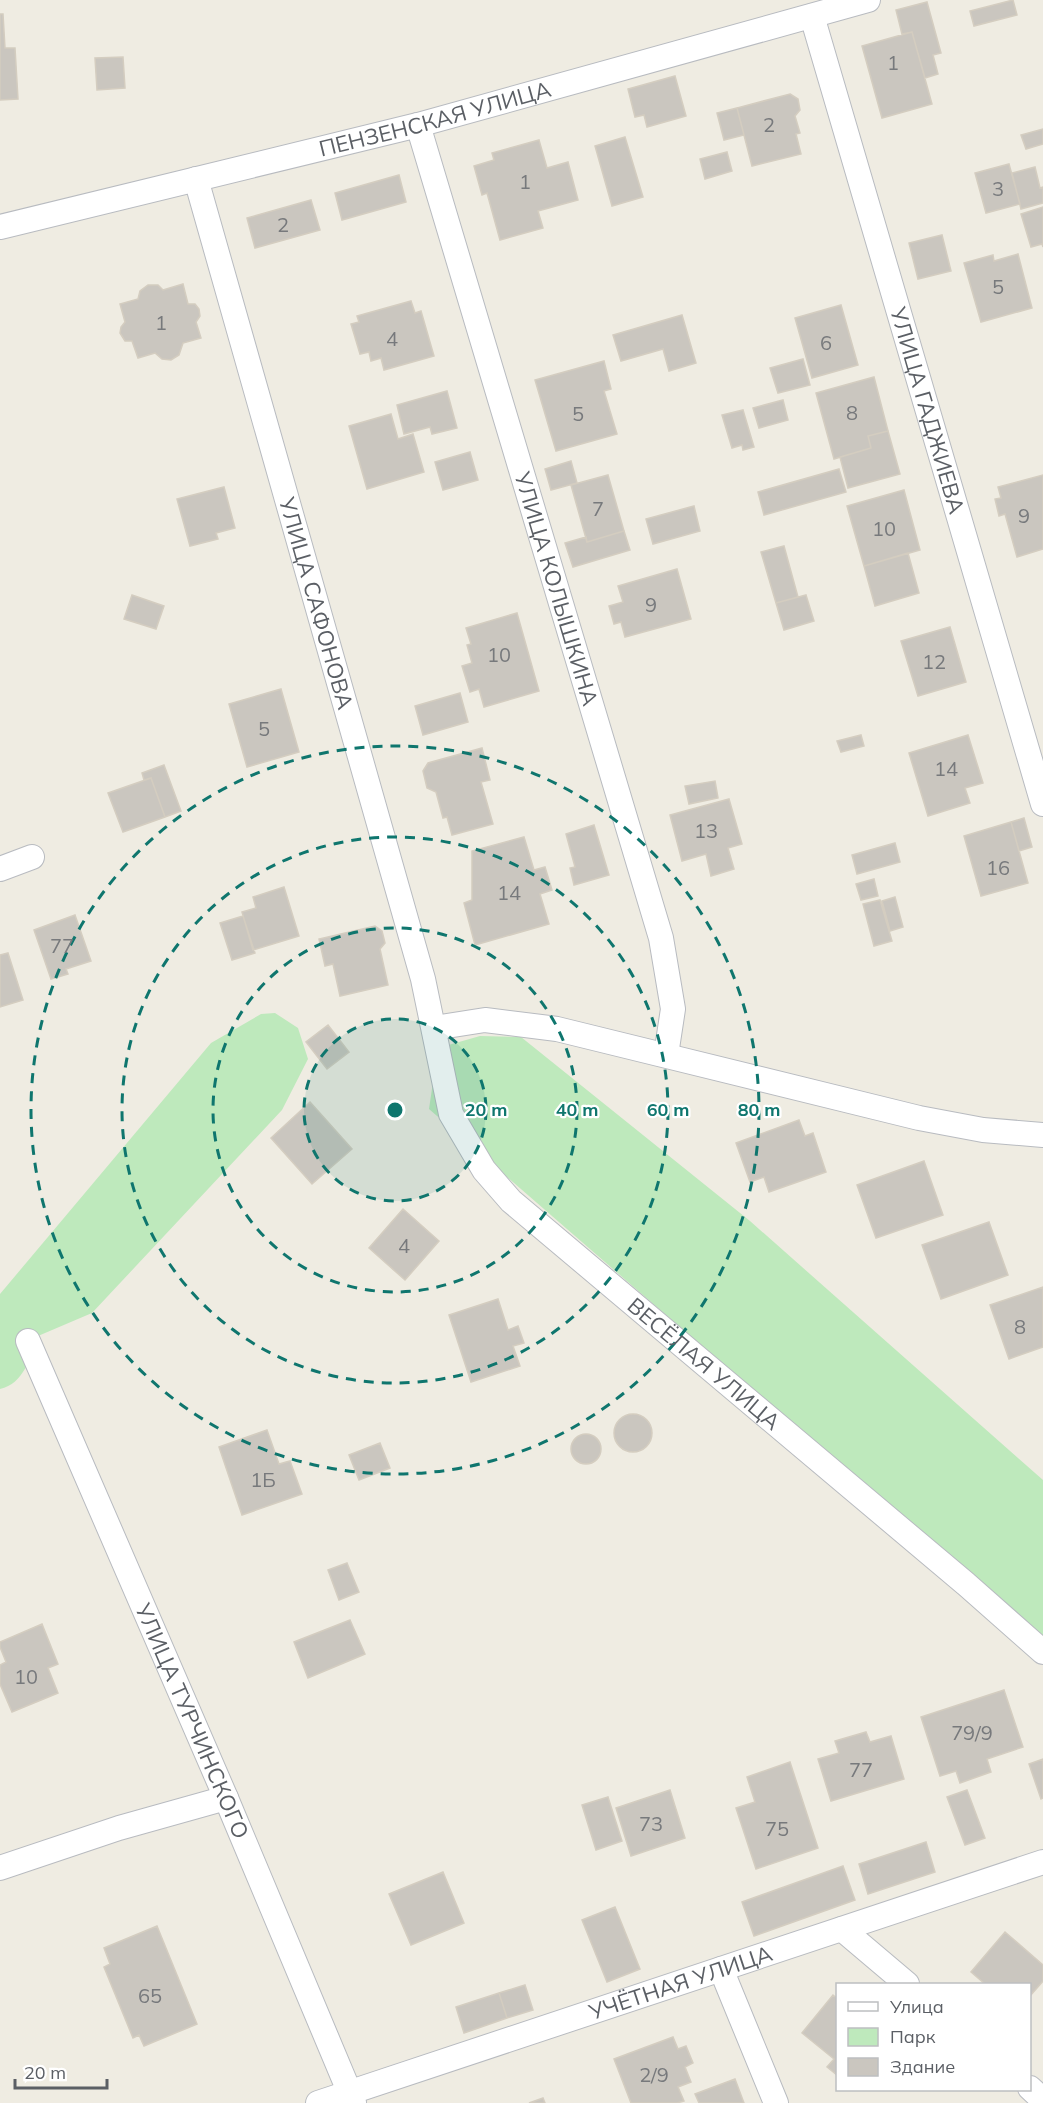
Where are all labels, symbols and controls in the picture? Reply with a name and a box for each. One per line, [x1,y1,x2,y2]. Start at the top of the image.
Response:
house number: 1 [887,50,899,75]
street label: ПЕНЗЕНСКАЯ УЛИЦА [316,75,554,163]
house number: 2 [763,112,775,137]
house number: 1 [519,169,531,194]
house number: 3 [992,176,1004,201]
house number: 2 [277,212,289,237]
house number: 5 [992,274,1004,299]
street label: УЛИЦА ГАДЖИЕВА [884,303,971,517]
house number: 1 [155,310,167,335]
house number: 4 [386,326,398,351]
house number: 6 [820,330,832,355]
house number: 8 [846,400,858,425]
house number: 5 [572,401,584,426]
street label: УЛИЦА КОЛЫШКИНА [508,468,605,709]
street label: УЛИЦА САФОНОВА [273,493,360,712]
house number: 7 [592,496,604,521]
house number: 9 [1018,503,1030,528]
house number: 10 [872,516,896,541]
house number: 9 [645,592,657,617]
house number: 10 [487,642,511,667]
house number: 12 [922,649,946,674]
house number: 5 [258,716,270,741]
house number: 14 [934,756,958,781]
house number: 13 [694,818,718,843]
house number: 16 [986,855,1010,880]
house number: 14 [497,880,521,905]
house number: 77 [50,933,74,958]
text: 20 m [465,1098,507,1121]
text: 40 m [556,1098,598,1121]
text: 60 m [647,1098,689,1121]
text: 80 m [738,1098,780,1121]
centre of rings [385,1100,405,1120]
house number: 4 [398,1233,410,1258]
street label: ВЕСЁЛАЯ УЛИЦА [622,1291,786,1436]
house number: 8 [1014,1314,1026,1339]
house number: 1Б [250,1467,276,1492]
street label: УЛИЦА ТУРЧИНСКОГО [129,1598,255,1843]
house number: 10 [14,1664,38,1689]
house number: 79/9 [951,1720,993,1745]
house number: 77 [849,1757,873,1782]
house number: 73 [639,1811,663,1836]
house number: 75 [765,1816,789,1841]
street label: УЧЁТНАЯ УЛИЦА [584,1939,776,2026]
house number: 65 [138,1983,162,2008]
legend [836,1983,1031,2091]
text: Улица [889,1995,944,2018]
text: Парк [890,2025,936,2048]
scale bar [15,2052,106,2090]
text: Здание [890,2055,955,2078]
text: 20 m [24,2061,66,2084]
house number: 2/9 [639,2062,669,2087]

